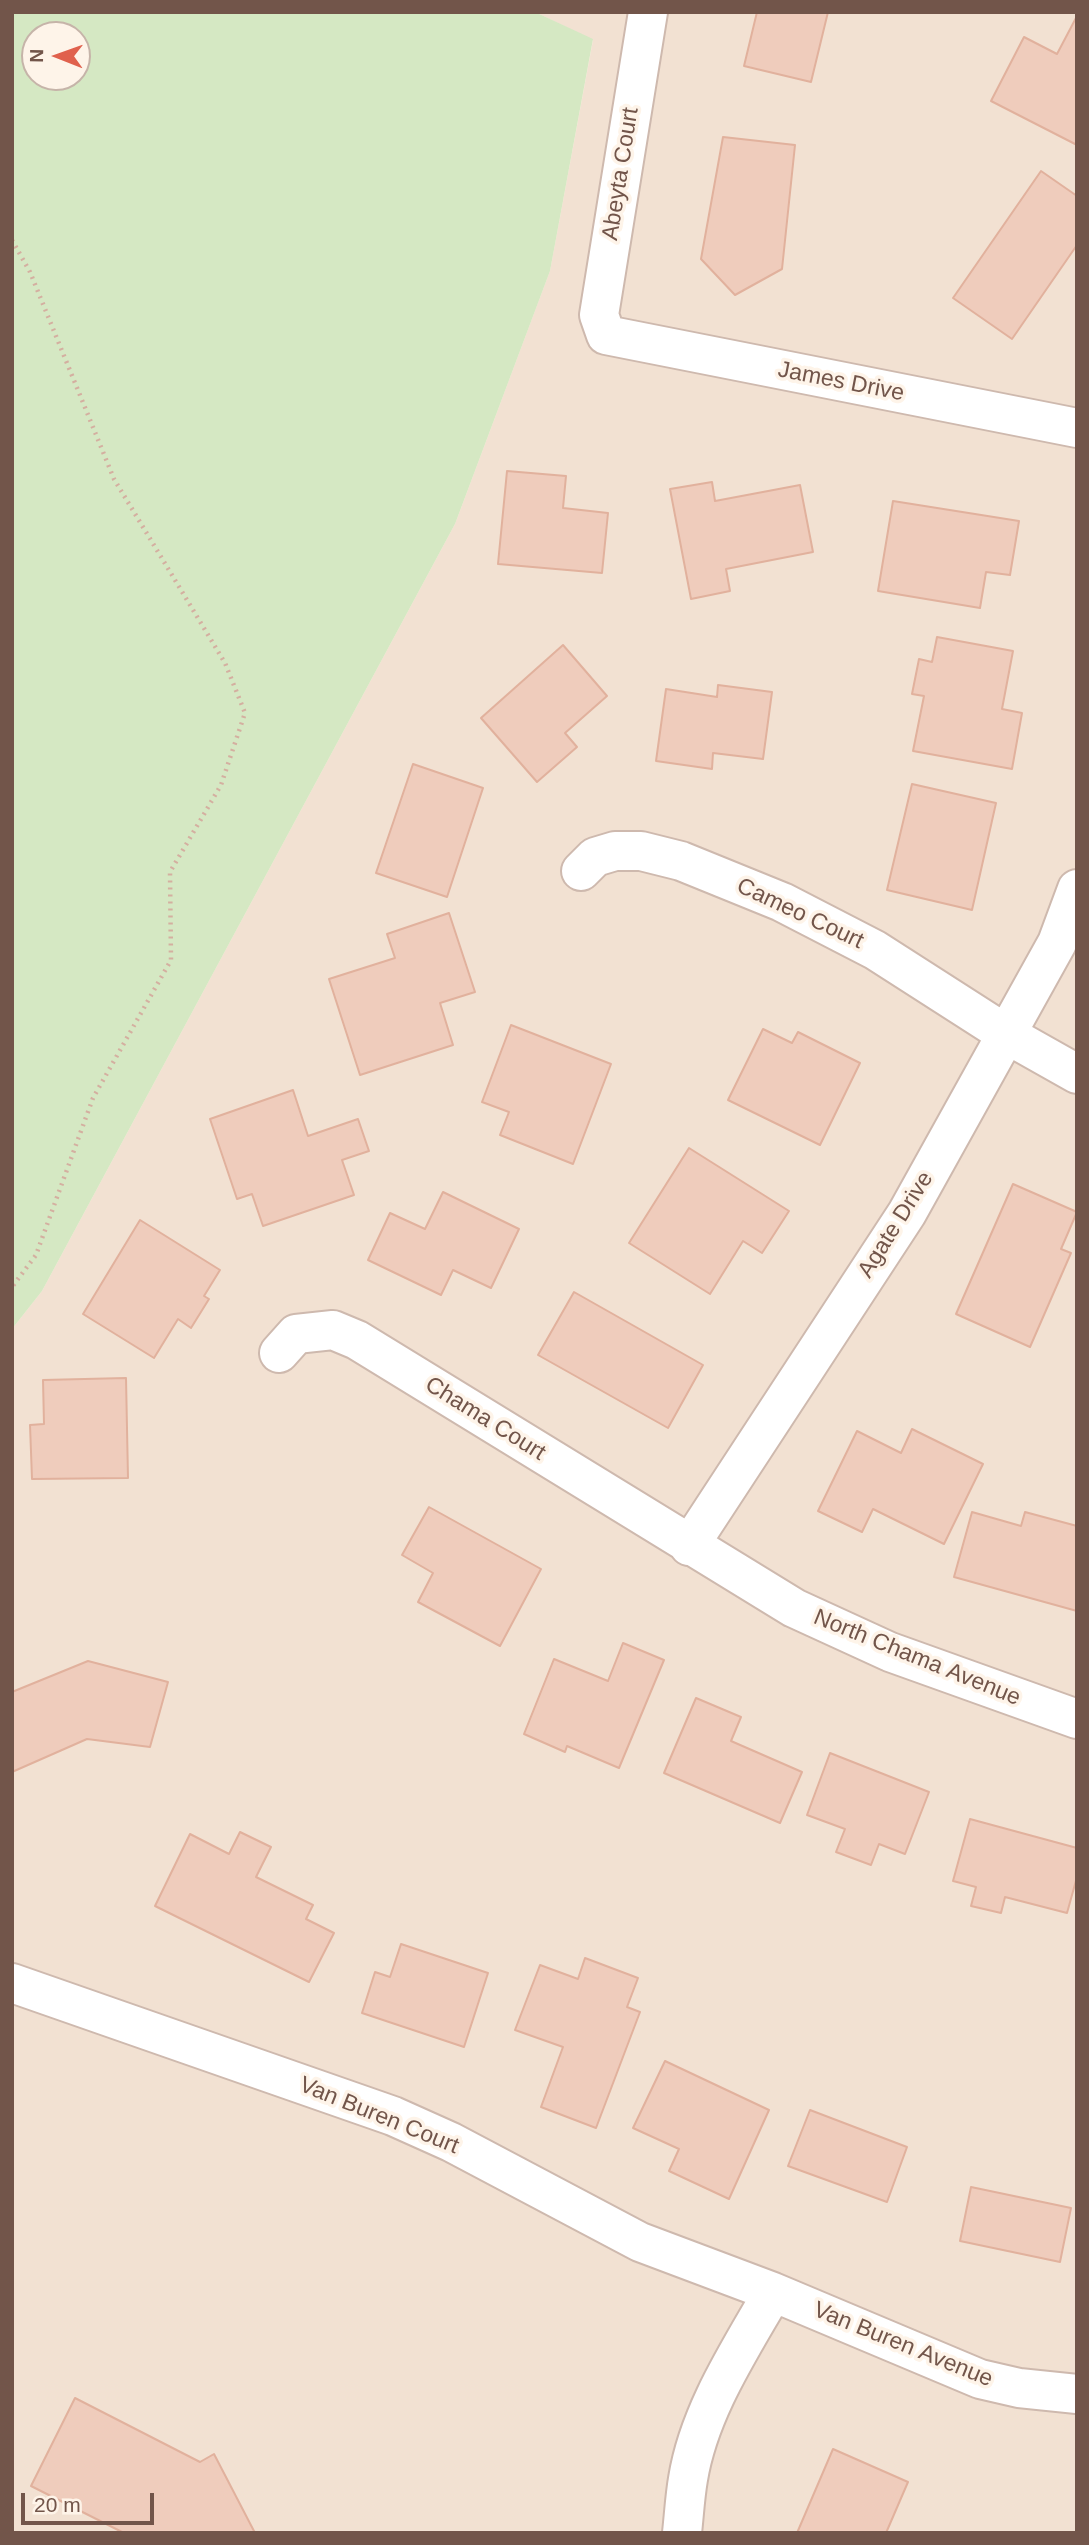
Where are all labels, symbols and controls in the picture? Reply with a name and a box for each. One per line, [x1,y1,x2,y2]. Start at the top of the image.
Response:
north arrow [21,21,91,91]
text: N [26,49,47,63]
street label: Abeyta Court [597,106,645,242]
street label: James Drive [776,356,906,408]
street label: Cameo Court [732,873,868,955]
street label: Agate Drive [852,1167,940,1283]
street label: Chama Court [420,1371,550,1467]
street label: North Chama Avenue [809,1604,1025,1712]
street label: Van Buren Court [295,2071,463,2161]
street label: Van Buren Avenue [809,2296,997,2394]
scale bar [24,2478,158,2522]
text: 20 m [34,2493,81,2516]

